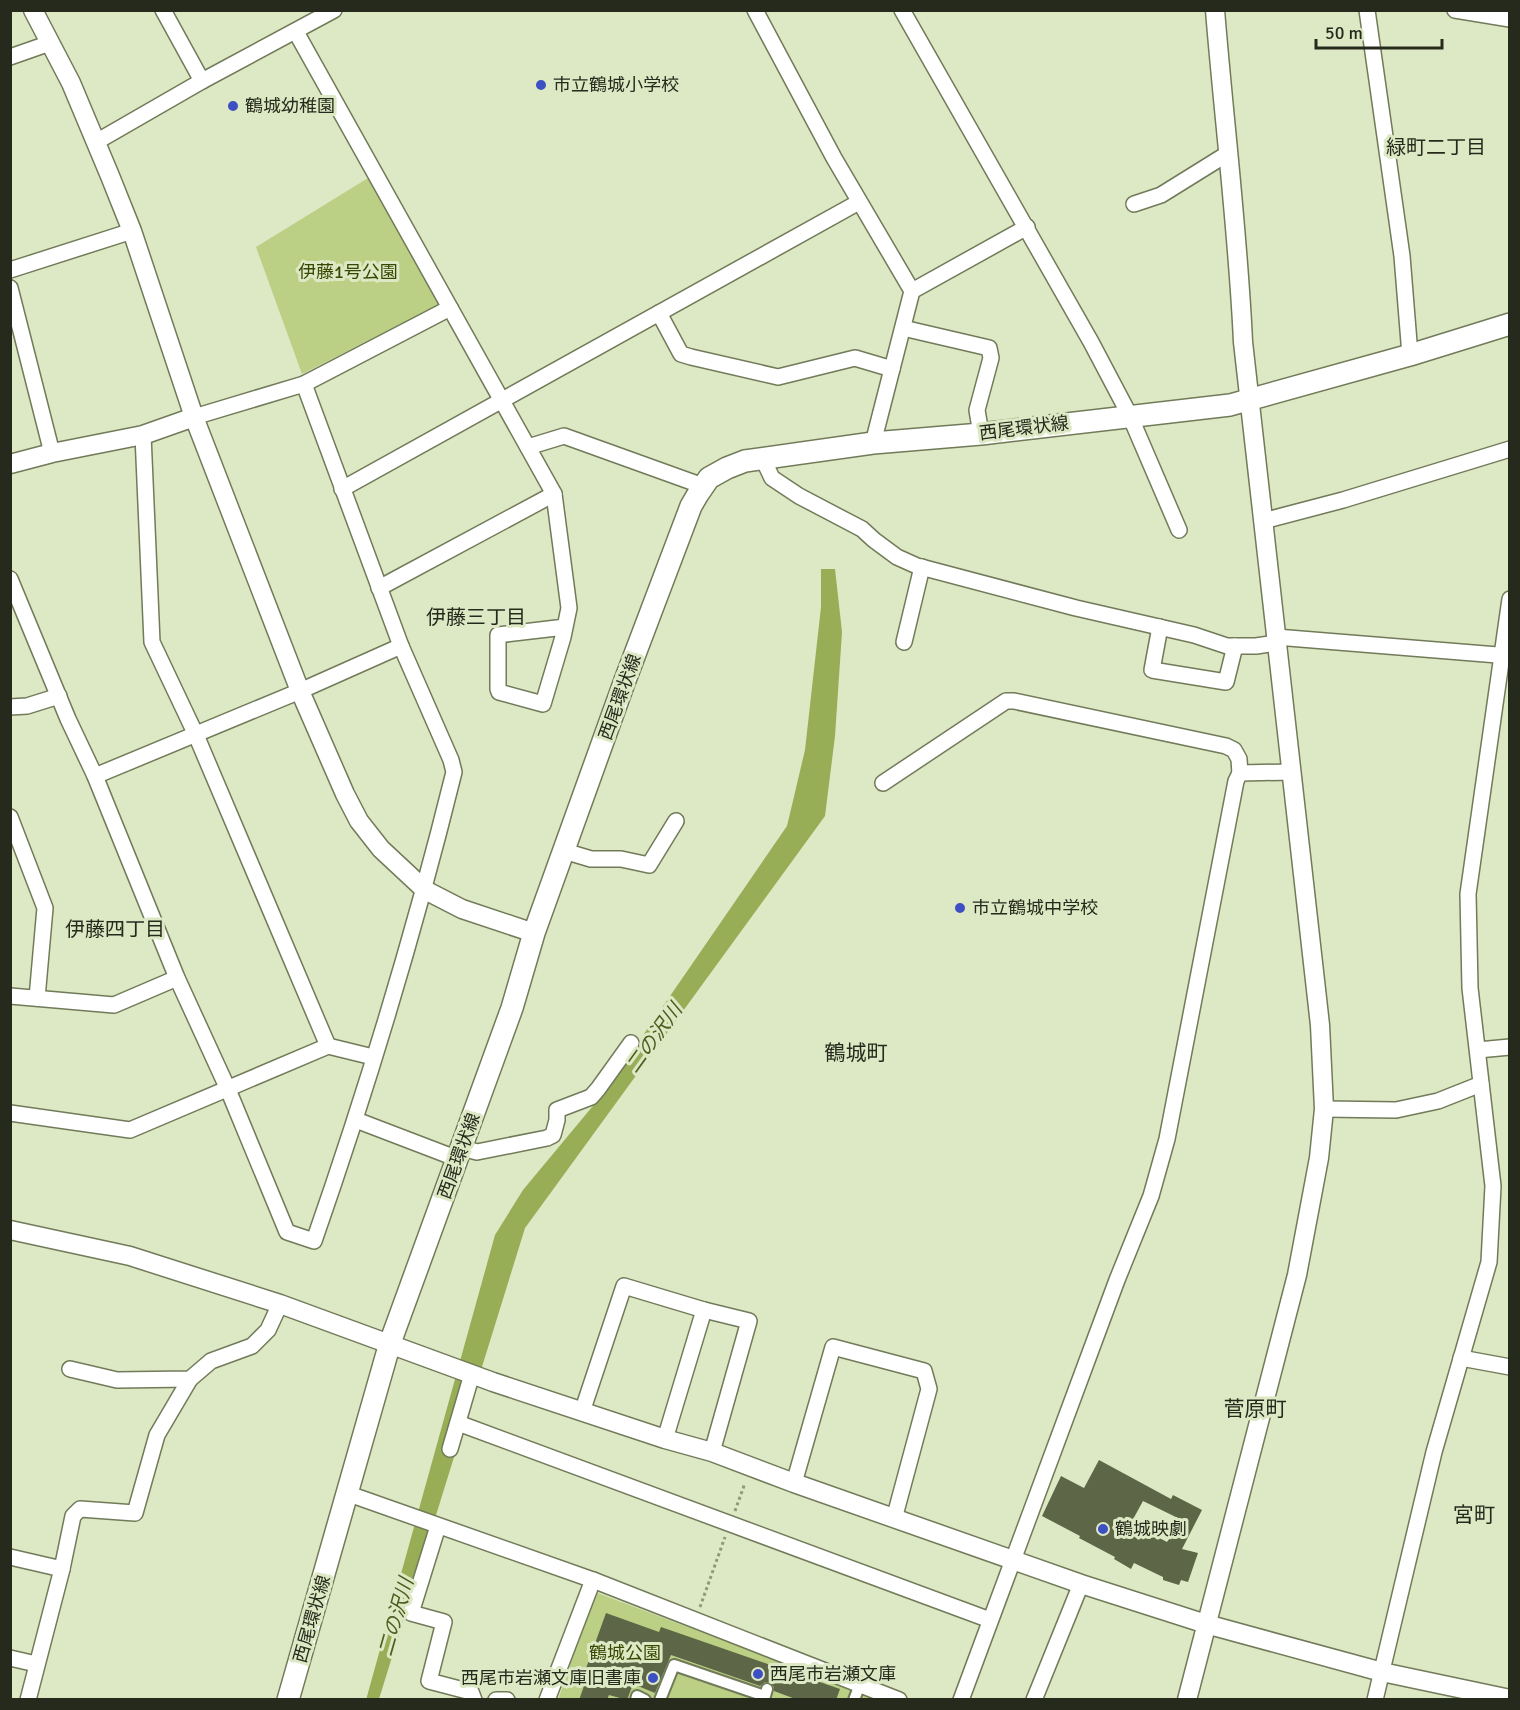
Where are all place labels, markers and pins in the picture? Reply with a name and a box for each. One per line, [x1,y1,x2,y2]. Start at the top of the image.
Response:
place label: 市立鶴城小学校 [553,74,679,96]
marker: 市立鶴城小学校 [534,78,548,92]
place label: 鶴城幼稚園 [245,95,335,117]
marker: 鶴城幼稚園 [226,99,240,113]
place label: 市立鶴城中学校 [972,897,1098,919]
marker: 市立鶴城中学校 [953,901,967,915]
place label: 鶴城映劇 [1115,1518,1187,1540]
marker: 鶴城映劇 [1096,1522,1110,1536]
place label: 西尾市岩瀬文庫 [770,1663,896,1685]
place label: 西尾市岩瀬文庫旧書庫 [461,1667,641,1689]
marker: 西尾市岩瀬文庫 [751,1667,765,1681]
marker: 西尾市岩瀬文庫旧書庫 [646,1671,660,1685]

